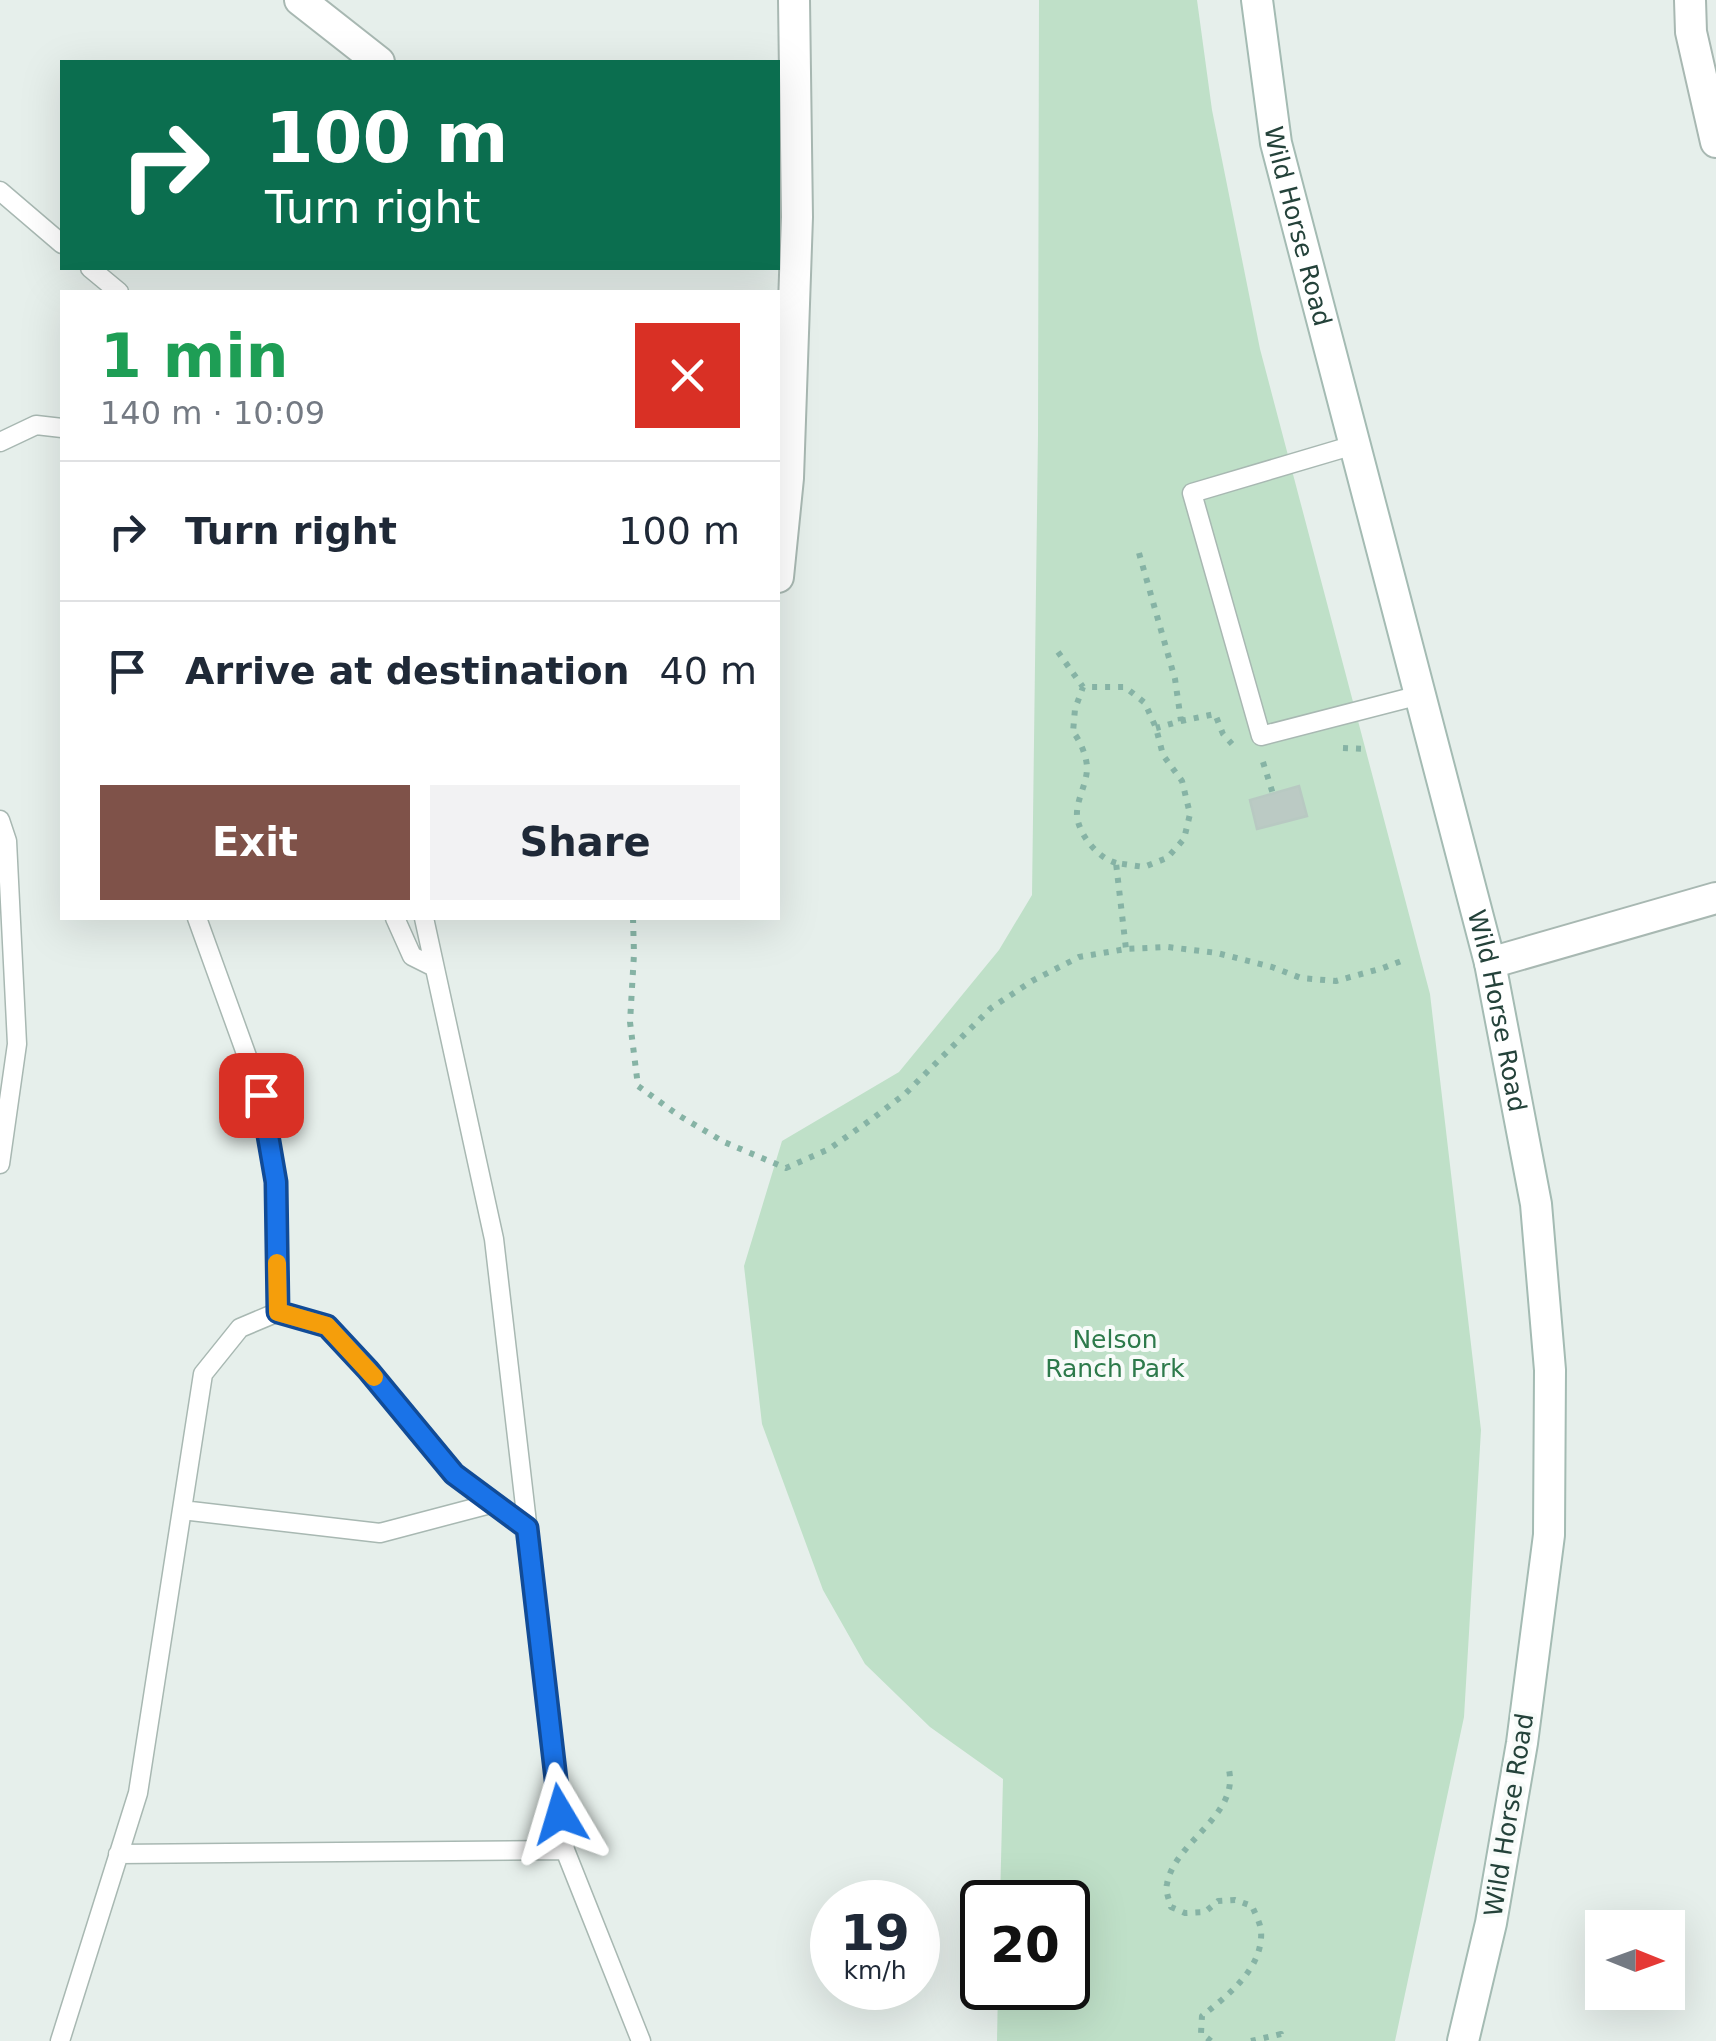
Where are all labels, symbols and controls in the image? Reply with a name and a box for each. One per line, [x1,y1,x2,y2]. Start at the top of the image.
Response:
text: 100 m [265,97,508,179]
icon: right [100,100,230,230]
street label: Wild Horse Road [1259,124,1338,329]
text: Turn right [265,181,480,234]
text: 1 min [100,321,288,391]
button: close [635,323,740,428]
text: 140 m · 10:09 [100,394,325,432]
icon: right [100,504,155,559]
text: Turn right [185,509,397,553]
text: 100 m [618,509,740,553]
icon: arrive [100,644,155,699]
text: Arrive at destination [185,649,630,693]
text: 40 m [660,649,757,693]
button: Exit [100,785,410,900]
button: Share [430,785,740,900]
street label: Wild Horse Road [1462,907,1533,1114]
pin [219,1053,304,1138]
icon: arrive [234,1068,289,1123]
park label: Nelson Ranch Park [1045,1325,1185,1383]
street label: Wild Horse Road [1479,1711,1539,1919]
position arrow [508,1762,612,1866]
speed limit sign: 20 [960,1880,1090,2010]
text: 19 [840,1904,910,1962]
north arrow [1585,1910,1685,2010]
map controls [1585,1910,1685,2010]
text: km/h [843,1956,907,1985]

